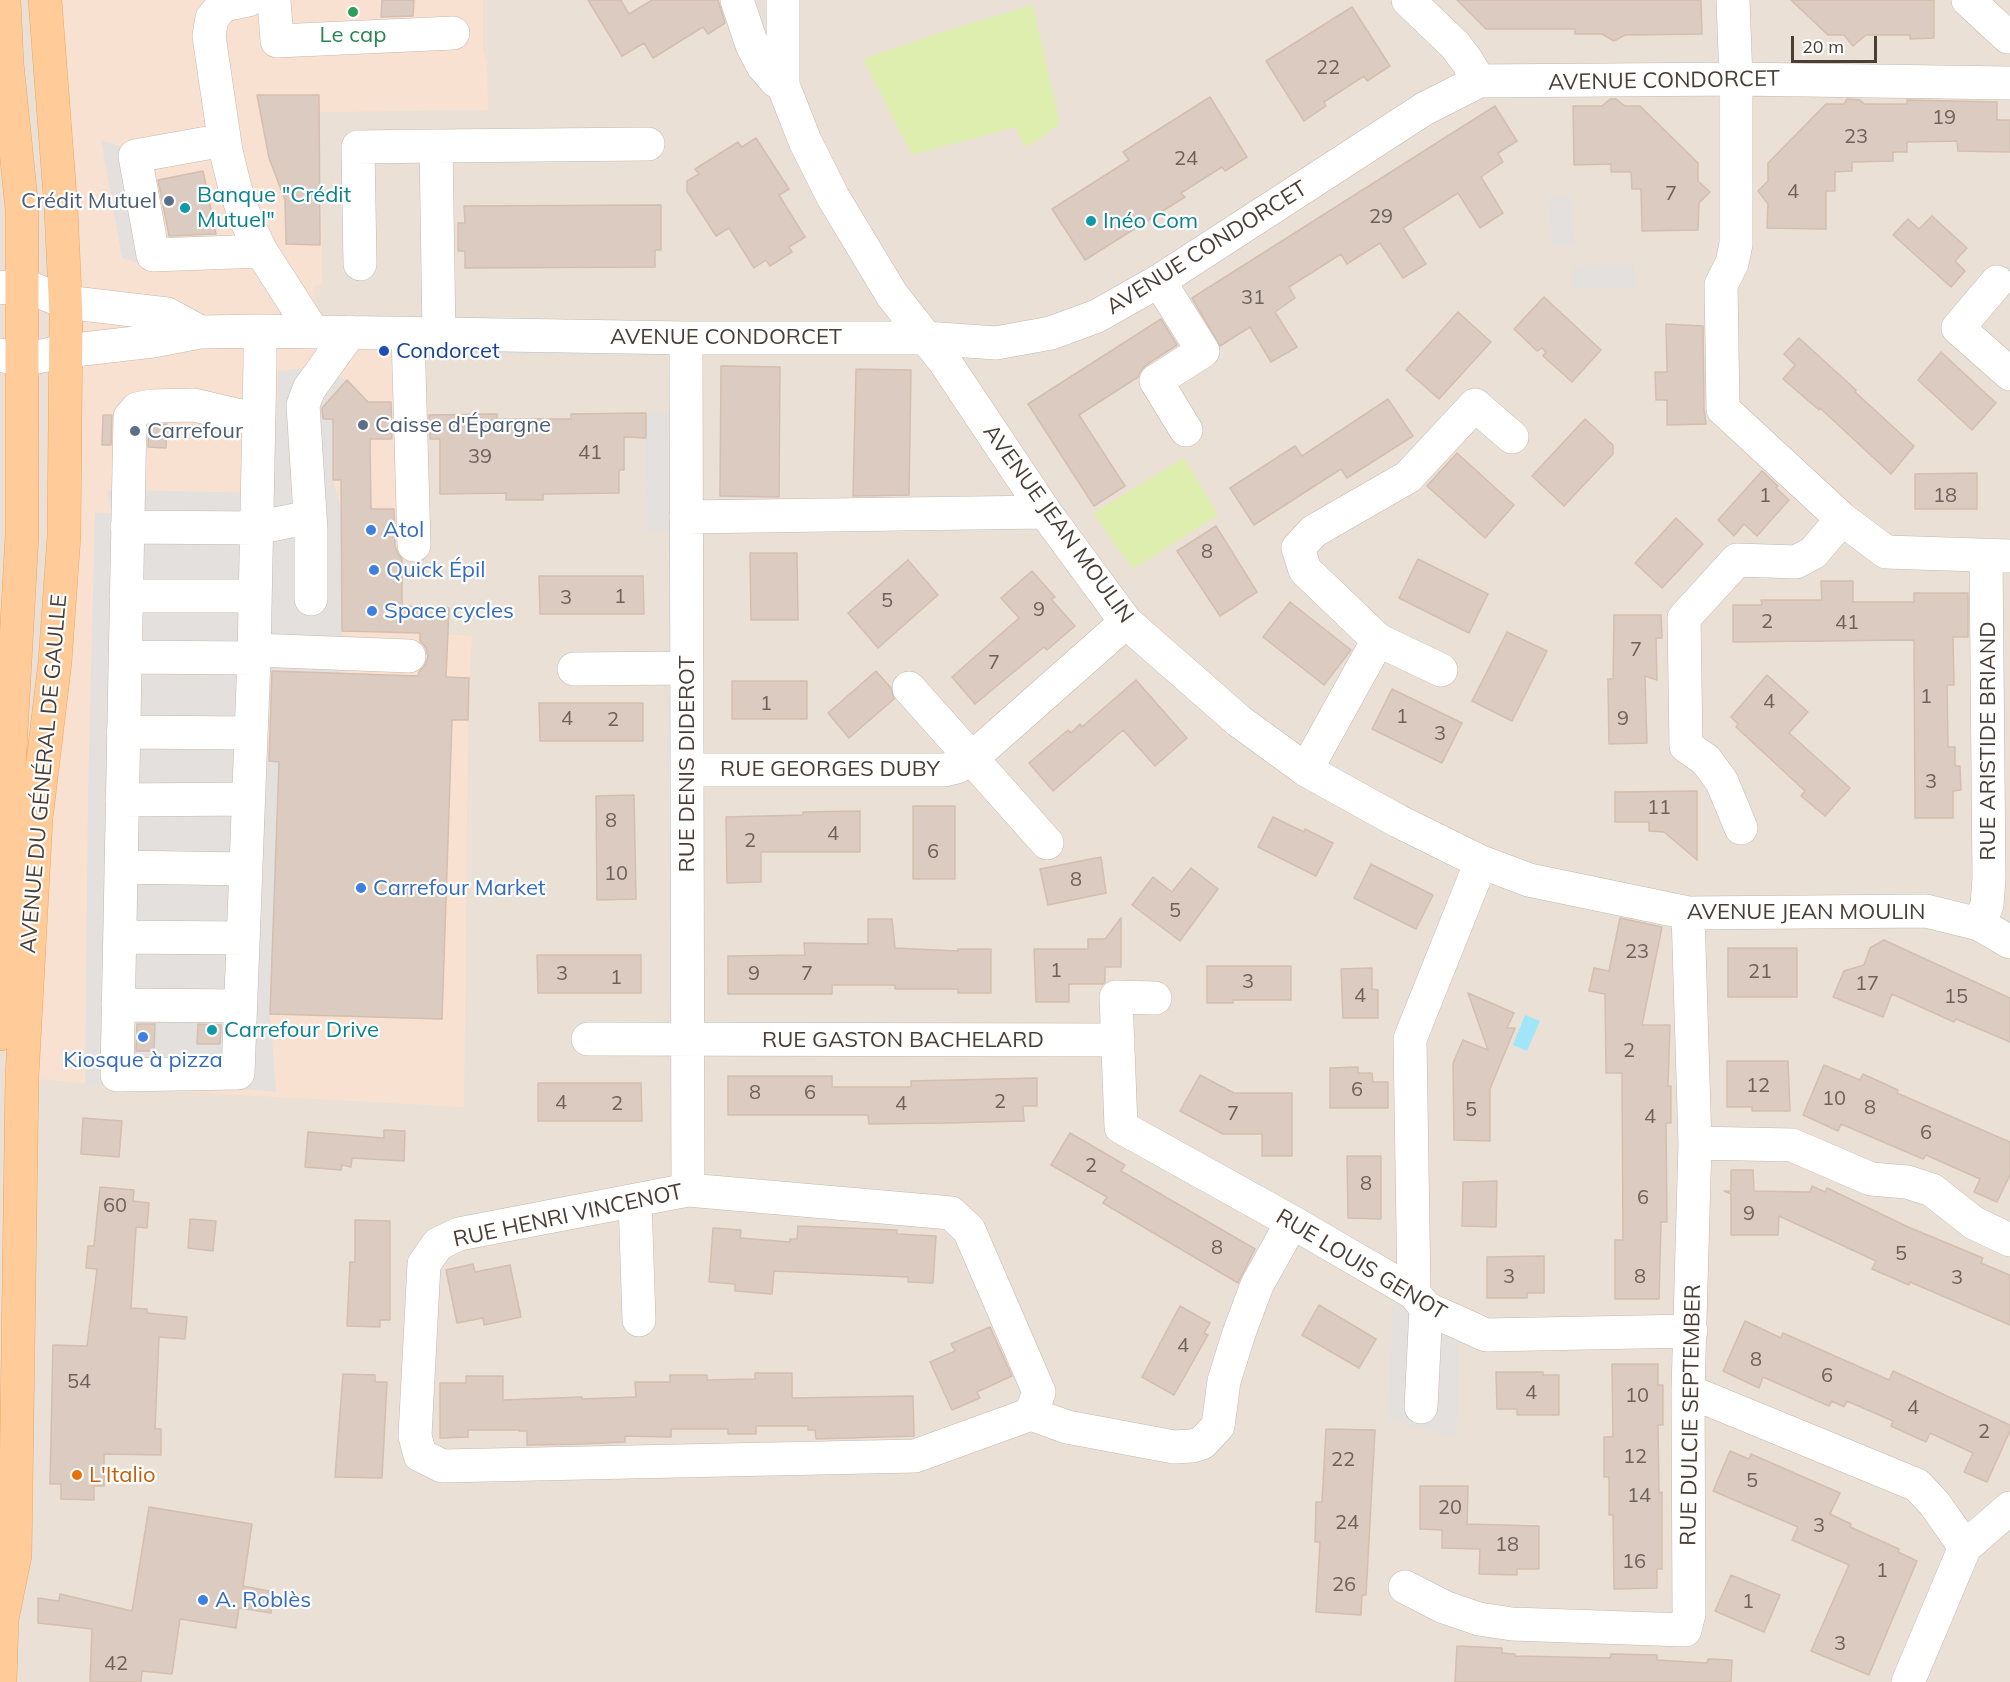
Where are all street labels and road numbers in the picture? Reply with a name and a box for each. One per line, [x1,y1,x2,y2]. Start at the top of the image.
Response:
street label: AVENUE CONDORCET [1548,66,1780,96]
street label: AVENUE CONDORCET [1102,175,1312,321]
street label: AVENUE CONDORCET [610,324,842,350]
street label: AVENUE JEAN MOULIN [977,420,1139,628]
street label: AVENUE DU GÉNÉRAL DE GAULLE [15,593,73,955]
street label: RUE ARISTIDE BRIAND [1975,621,2001,861]
street label: RUE DENIS DIDEROT [674,656,700,872]
street label: RUE GEORGES DUBY [720,756,940,782]
street label: AVENUE JEAN MOULIN [1687,899,1925,925]
street label: RUE GASTON BACHELARD [762,1027,1044,1053]
street label: RUE HENRI VINCENOT [451,1179,685,1253]
street label: RUE LOUIS GENOT [1271,1204,1451,1326]
street label: RUE DULCIE SEPTEMBER [1676,1284,1706,1546]

